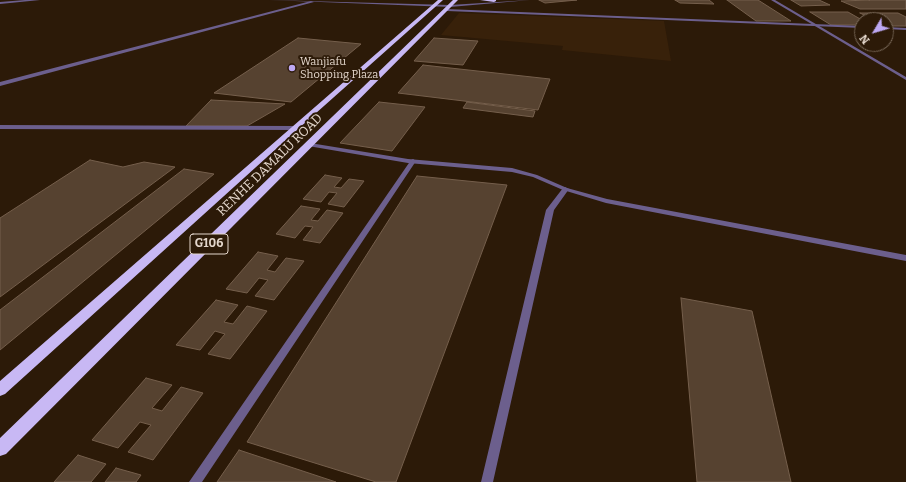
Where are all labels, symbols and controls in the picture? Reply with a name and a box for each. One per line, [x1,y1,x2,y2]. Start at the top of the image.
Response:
north arrow [854,12,894,52]
text: N [857,32,873,46]
place label: Wanjiafu Shopping Plaza [300,55,378,81]
marker: Wanjiafu Shopping Plaza [287,63,297,73]
street label: RENHE DAMALU ROAD [214,111,326,219]
road number: G106 [190,234,228,254]

